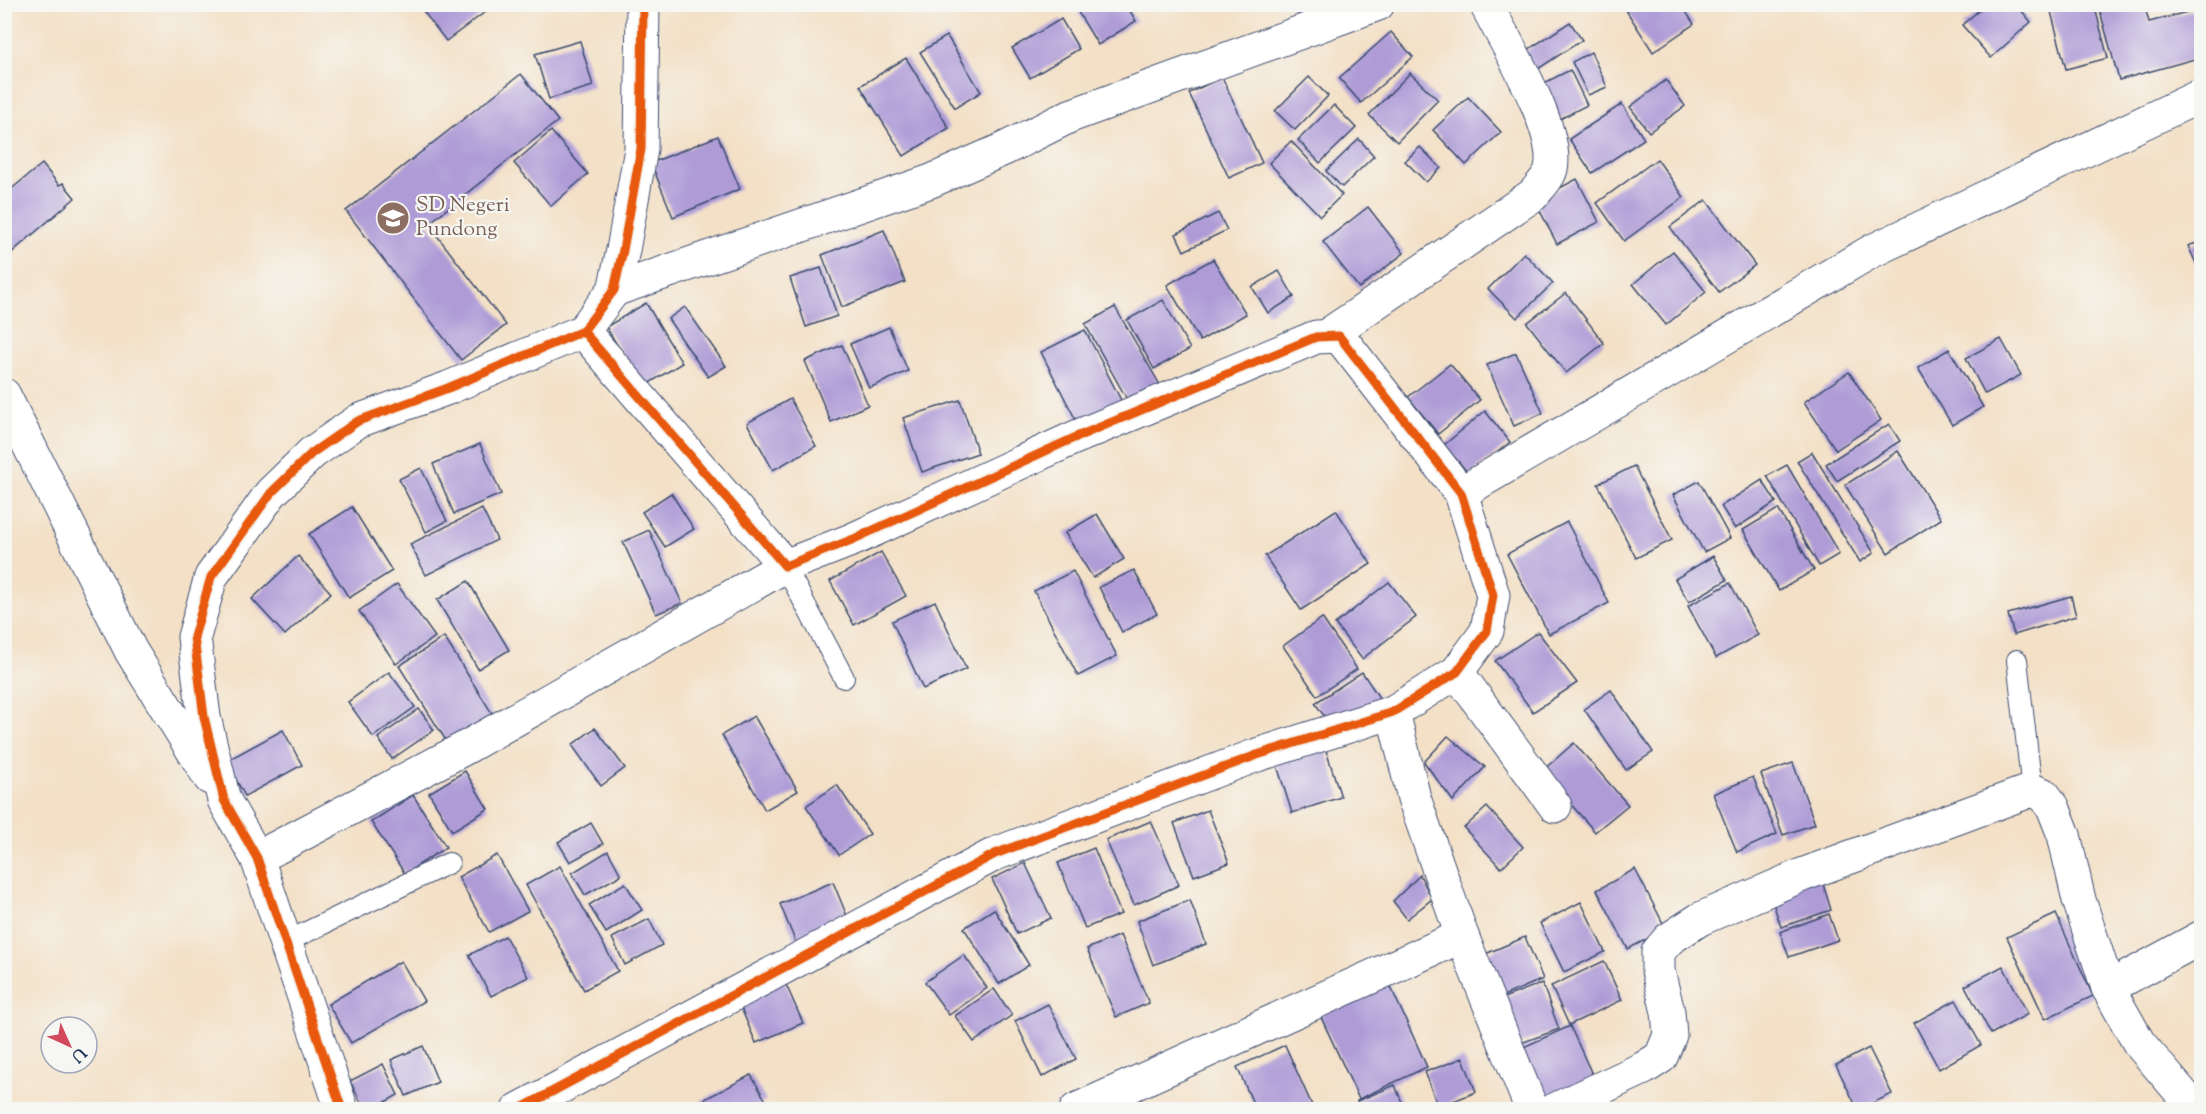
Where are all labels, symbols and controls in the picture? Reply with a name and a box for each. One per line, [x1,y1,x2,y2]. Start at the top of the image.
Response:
place label: SD Negeri Pundong [416,191,510,245]
school or university icon: SD Negeri Pundong [375,200,411,236]
north arrow [39,1015,99,1075]
text: U [64,1041,91,1067]

